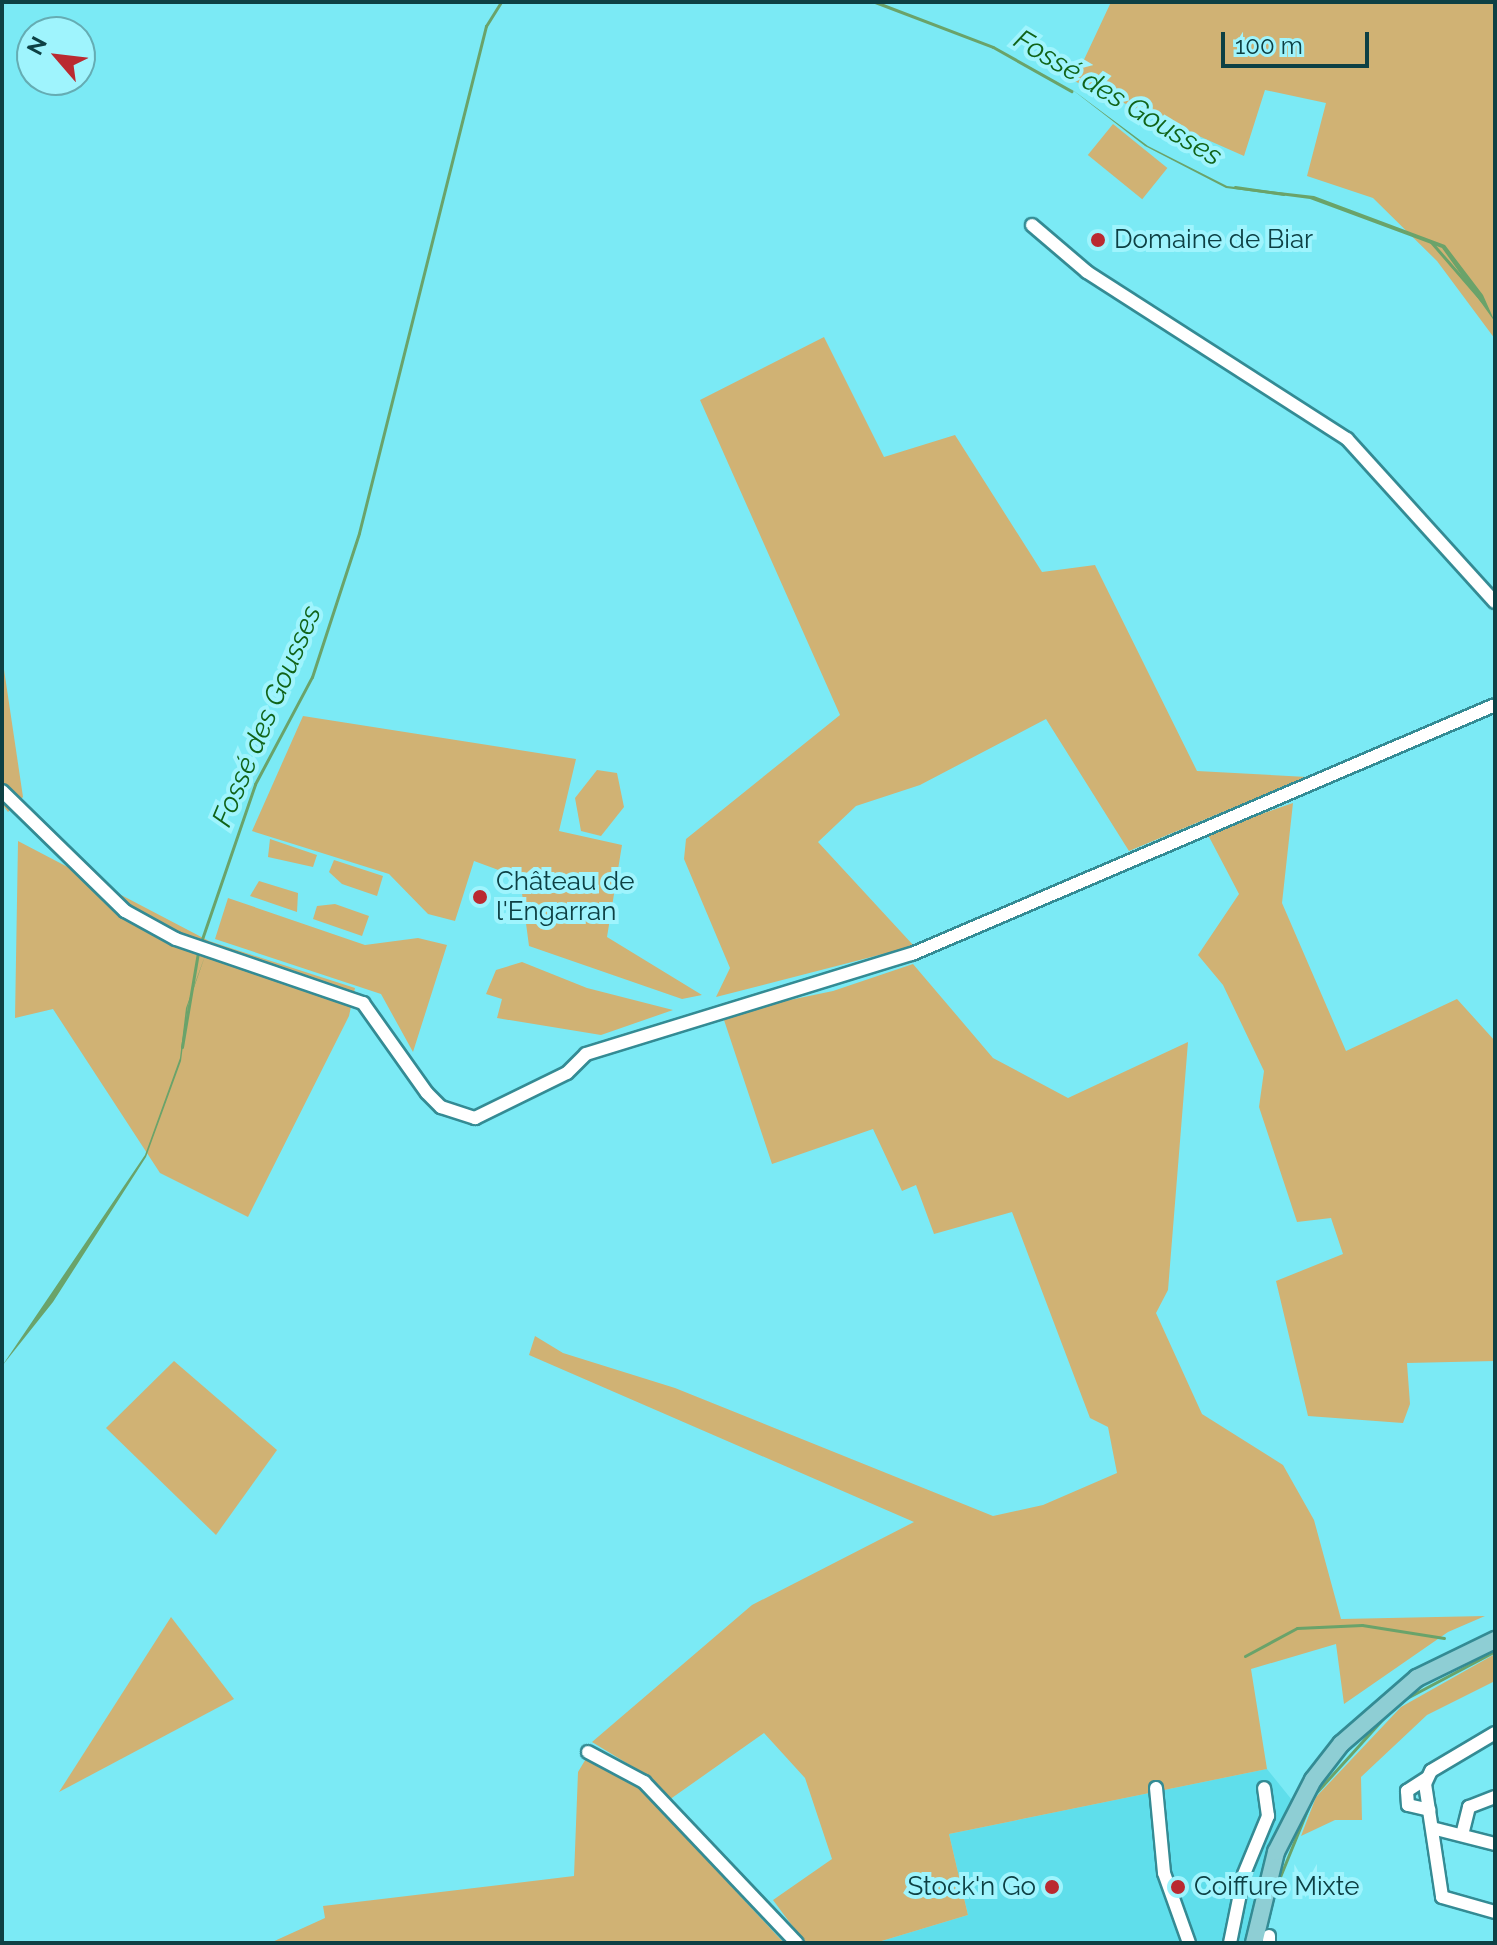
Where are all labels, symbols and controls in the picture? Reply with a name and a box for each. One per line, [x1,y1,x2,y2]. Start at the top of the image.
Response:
north arrow [16,16,96,96]
scale bar [1225,16,1373,66]
water label: Fossé des Gousses [1008,23,1228,173]
text: 100 m [1235,31,1303,60]
text: N [21,32,52,59]
place label: Domaine de Biar [1114,224,1313,256]
marker: Domaine de Biar [1089,231,1107,249]
water label: Fossé des Gousses [205,601,329,831]
place label: Château de l'Engarran [496,866,634,928]
marker: Château de l'Engarran [471,888,489,906]
place label: Stock'n Go [907,1871,1036,1903]
place label: Coiffure Mixte [1194,1871,1359,1903]
marker: Stock'n Go [1043,1878,1061,1896]
marker: Coiffure Mixte [1169,1878,1187,1896]

